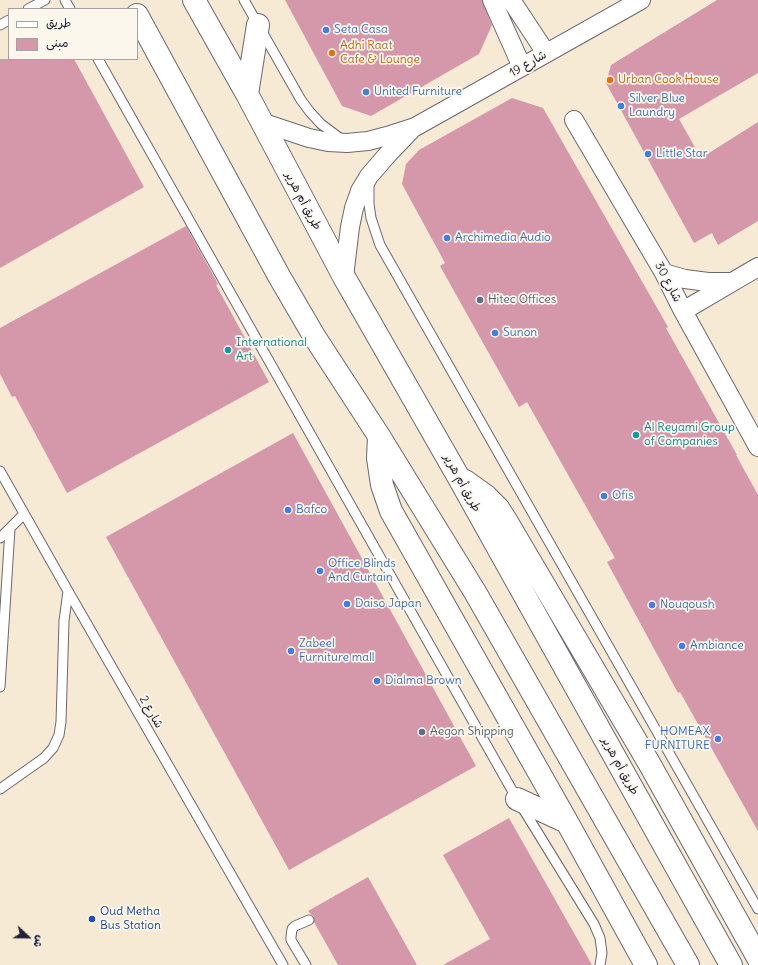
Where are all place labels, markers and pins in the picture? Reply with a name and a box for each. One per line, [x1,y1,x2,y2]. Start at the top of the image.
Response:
place label: Seta Casa [334,23,388,37]
marker: Seta Casa [321,25,331,35]
place label: Adhi Raat Cafe & Lounge [340,39,420,67]
marker: Adhi Raat Cafe & Lounge [327,48,337,58]
place label: Urban Cook House [618,73,719,87]
marker: Urban Cook House [605,75,615,85]
place label: United Furniture [374,85,462,99]
marker: United Furniture [361,87,371,97]
place label: Silver Blue Laundry [629,92,685,120]
marker: Silver Blue Laundry [616,101,626,111]
place label: Little Star [656,147,708,161]
marker: Little Star [643,149,653,159]
place label: Archimedia Audio [455,231,551,245]
marker: Archimedia Audio [442,233,452,243]
place label: Hitec Offices [488,293,556,307]
marker: Hitec Offices [475,295,485,305]
place label: Sunon [503,326,537,340]
marker: Sunon [490,328,500,338]
place label: International Art [236,336,307,364]
marker: International Art [223,345,233,355]
place label: Al Reyami Group of Companies [644,421,735,449]
marker: Al Reyami Group of Companies [631,430,641,440]
place label: Ofis [612,489,633,503]
marker: Ofis [599,491,609,501]
place label: Bafco [296,503,327,517]
marker: Bafco [283,505,293,515]
place label: Office Blinds And Curtain [328,557,396,585]
marker: Office Blinds And Curtain [315,566,325,576]
place label: Daiso Japan [355,597,422,611]
place label: Nouqoush [660,598,715,612]
marker: Daiso Japan [342,599,352,609]
marker: Nouqoush [647,600,657,610]
place label: Zabeel Furniture mall [299,637,375,665]
place label: Ambiance [690,639,744,653]
marker: Ambiance [677,641,687,651]
marker: Zabeel Furniture mall [286,646,296,656]
place label: Dialma Brown [385,674,462,688]
marker: Dialma Brown [372,676,382,686]
place label: Aegon Shipping [430,725,514,739]
place label: HOMEAX FURNITURE [645,725,710,753]
marker: Aegon Shipping [417,727,427,737]
marker: HOMEAX FURNITURE [713,734,723,744]
place label: Oud Metha Bus Station [100,905,161,933]
marker: Oud Metha Bus Station [87,914,97,924]

